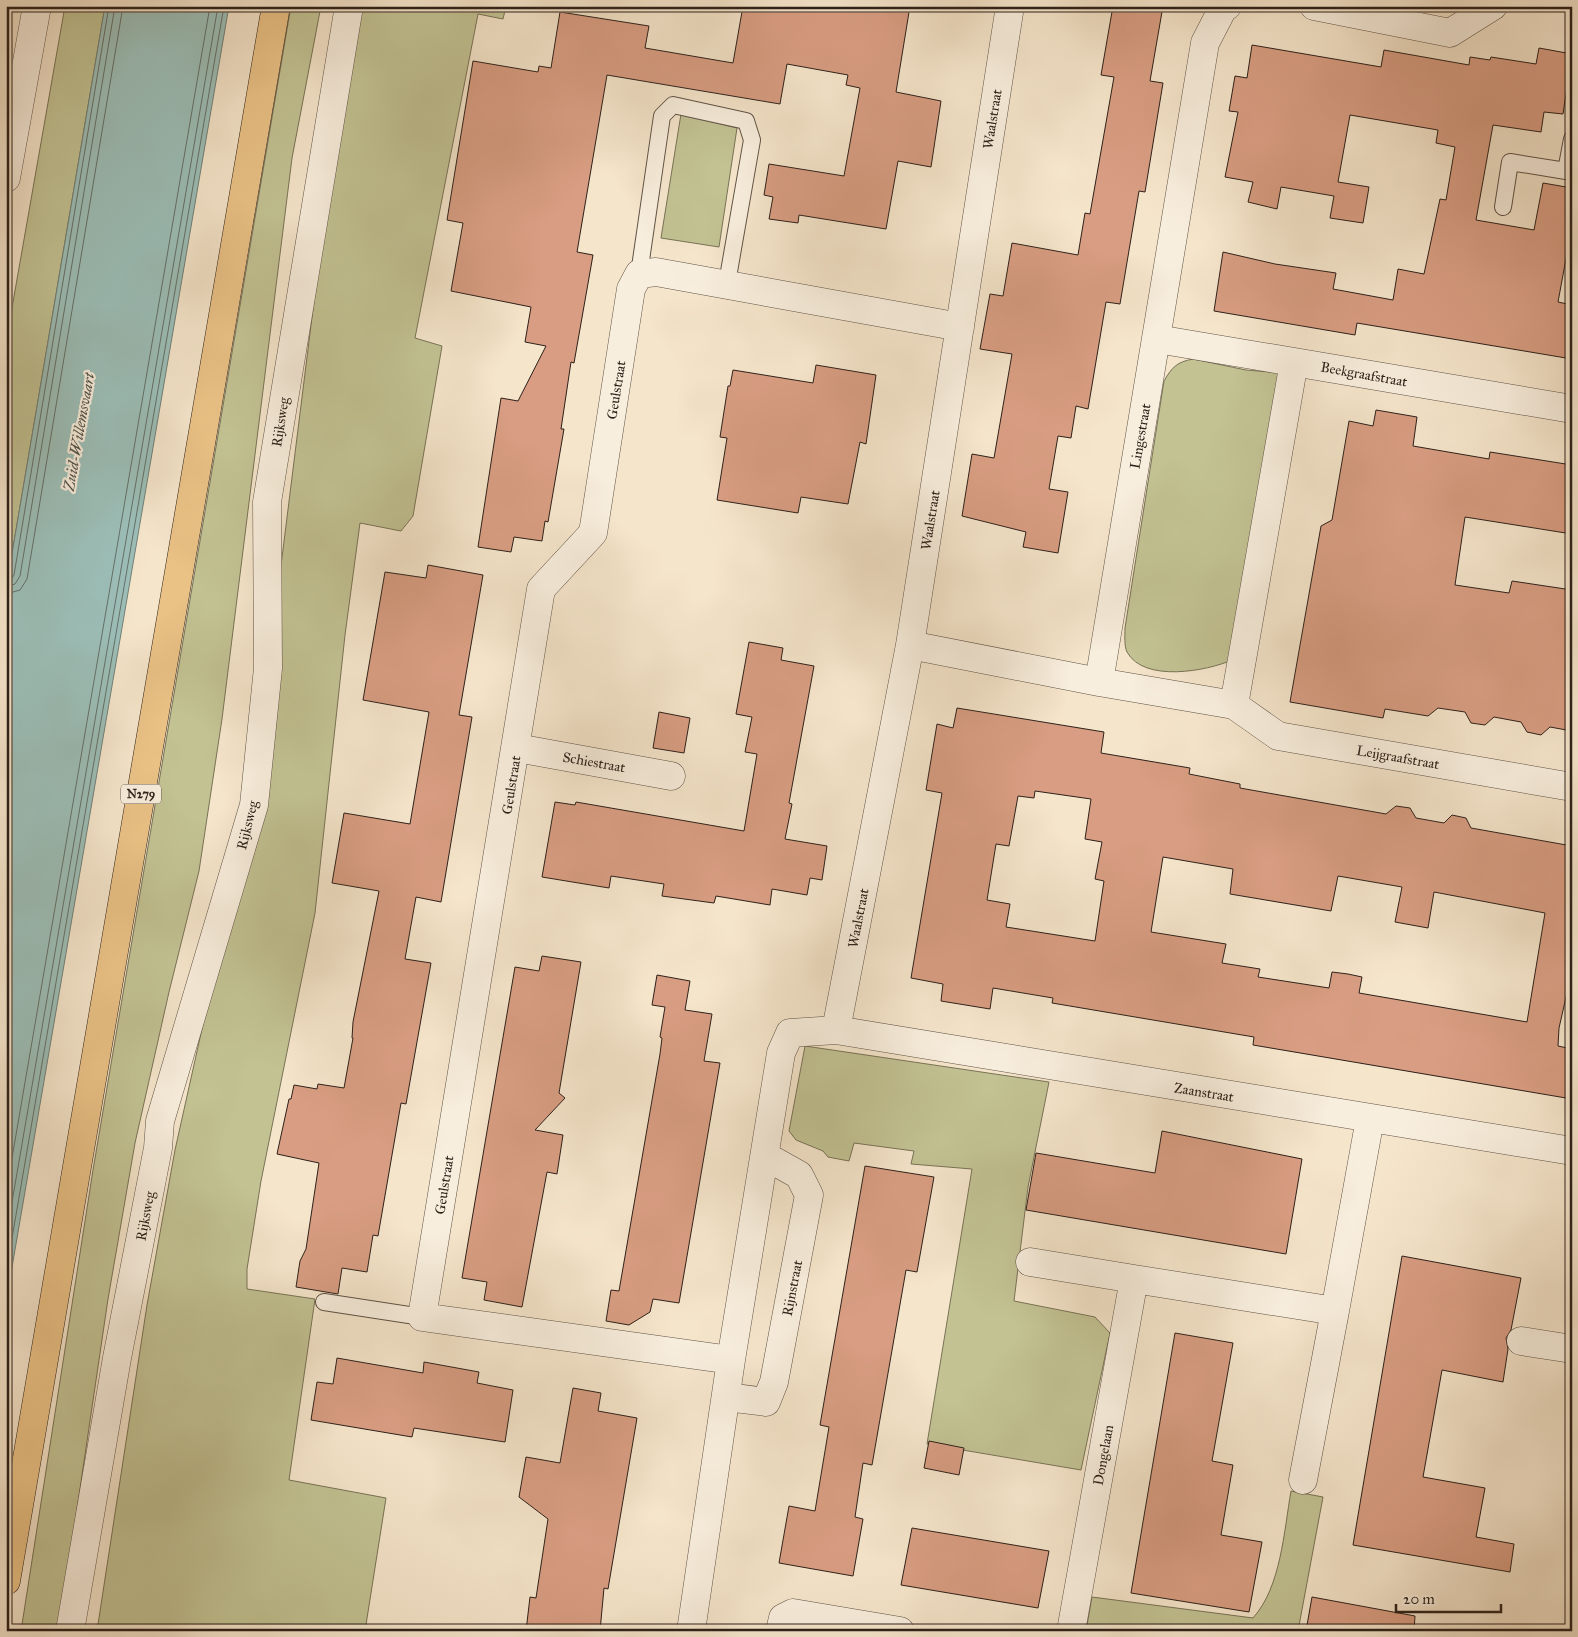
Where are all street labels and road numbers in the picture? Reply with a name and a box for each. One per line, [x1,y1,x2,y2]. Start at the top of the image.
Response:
street label: Waalstraat [979,88,1006,150]
street label: Beekgraafstraat [1319,358,1409,390]
street label: Geulstraat [603,359,630,421]
street label: Rijksweg [268,396,293,448]
street label: Lingestraat [1126,402,1155,470]
street label: Waalstraat [917,489,944,551]
street label: Leijgraafstraat [1355,742,1441,773]
street label: Schiestraat [561,749,627,776]
street label: Geulstraat [498,754,525,816]
road number: N279 [121,784,161,804]
street label: Rijksweg [233,798,262,851]
street label: Waalstraat [844,887,873,949]
street label: Zaanstraat [1173,1079,1235,1106]
street label: Geulstraat [431,1154,458,1216]
street label: Rijksweg [132,1189,159,1242]
street label: Rijnstraat [779,1259,806,1318]
street label: Dongelaan [1090,1423,1117,1487]

